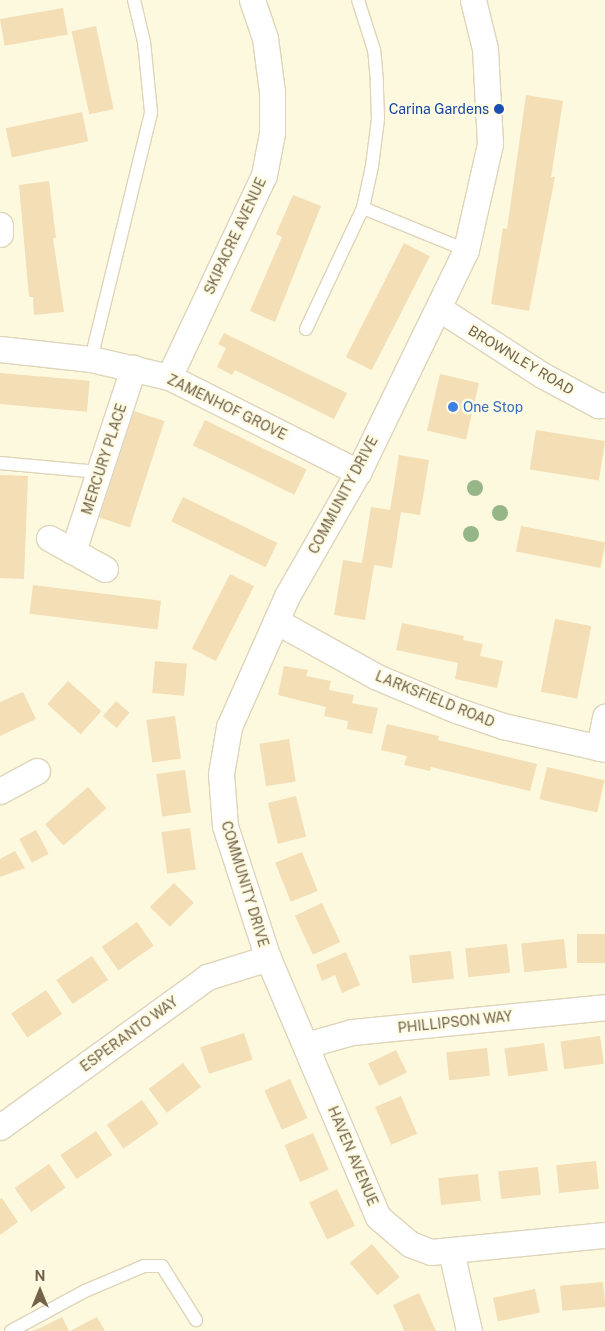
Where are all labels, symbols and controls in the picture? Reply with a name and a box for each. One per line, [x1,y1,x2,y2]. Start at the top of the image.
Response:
place label: Carina Gardens [389,101,489,117]
marker: Carina Gardens [493,103,505,115]
street label: SKIPACRE AVENUE [201,175,269,297]
street label: BROWNLEY ROAD [465,322,577,398]
street label: ZAMENHOF GROVE [164,371,290,443]
place label: One Stop [463,399,523,415]
street label: MERCURY PLACE [78,401,130,517]
marker: One Stop [447,401,459,413]
street label: COMMUNITY DRIVE [305,433,381,557]
street label: LARKSFIELD ROAD [373,667,497,731]
street label: COMMUNITY DRIVE [218,819,272,949]
street label: ESPERANTO WAY [77,993,181,1075]
street label: PHILLIPSON WAY [397,1008,513,1036]
street label: HAVEN AVENUE [324,1104,382,1208]
north arrow [15,1266,65,1316]
text: N [35,1268,45,1284]

